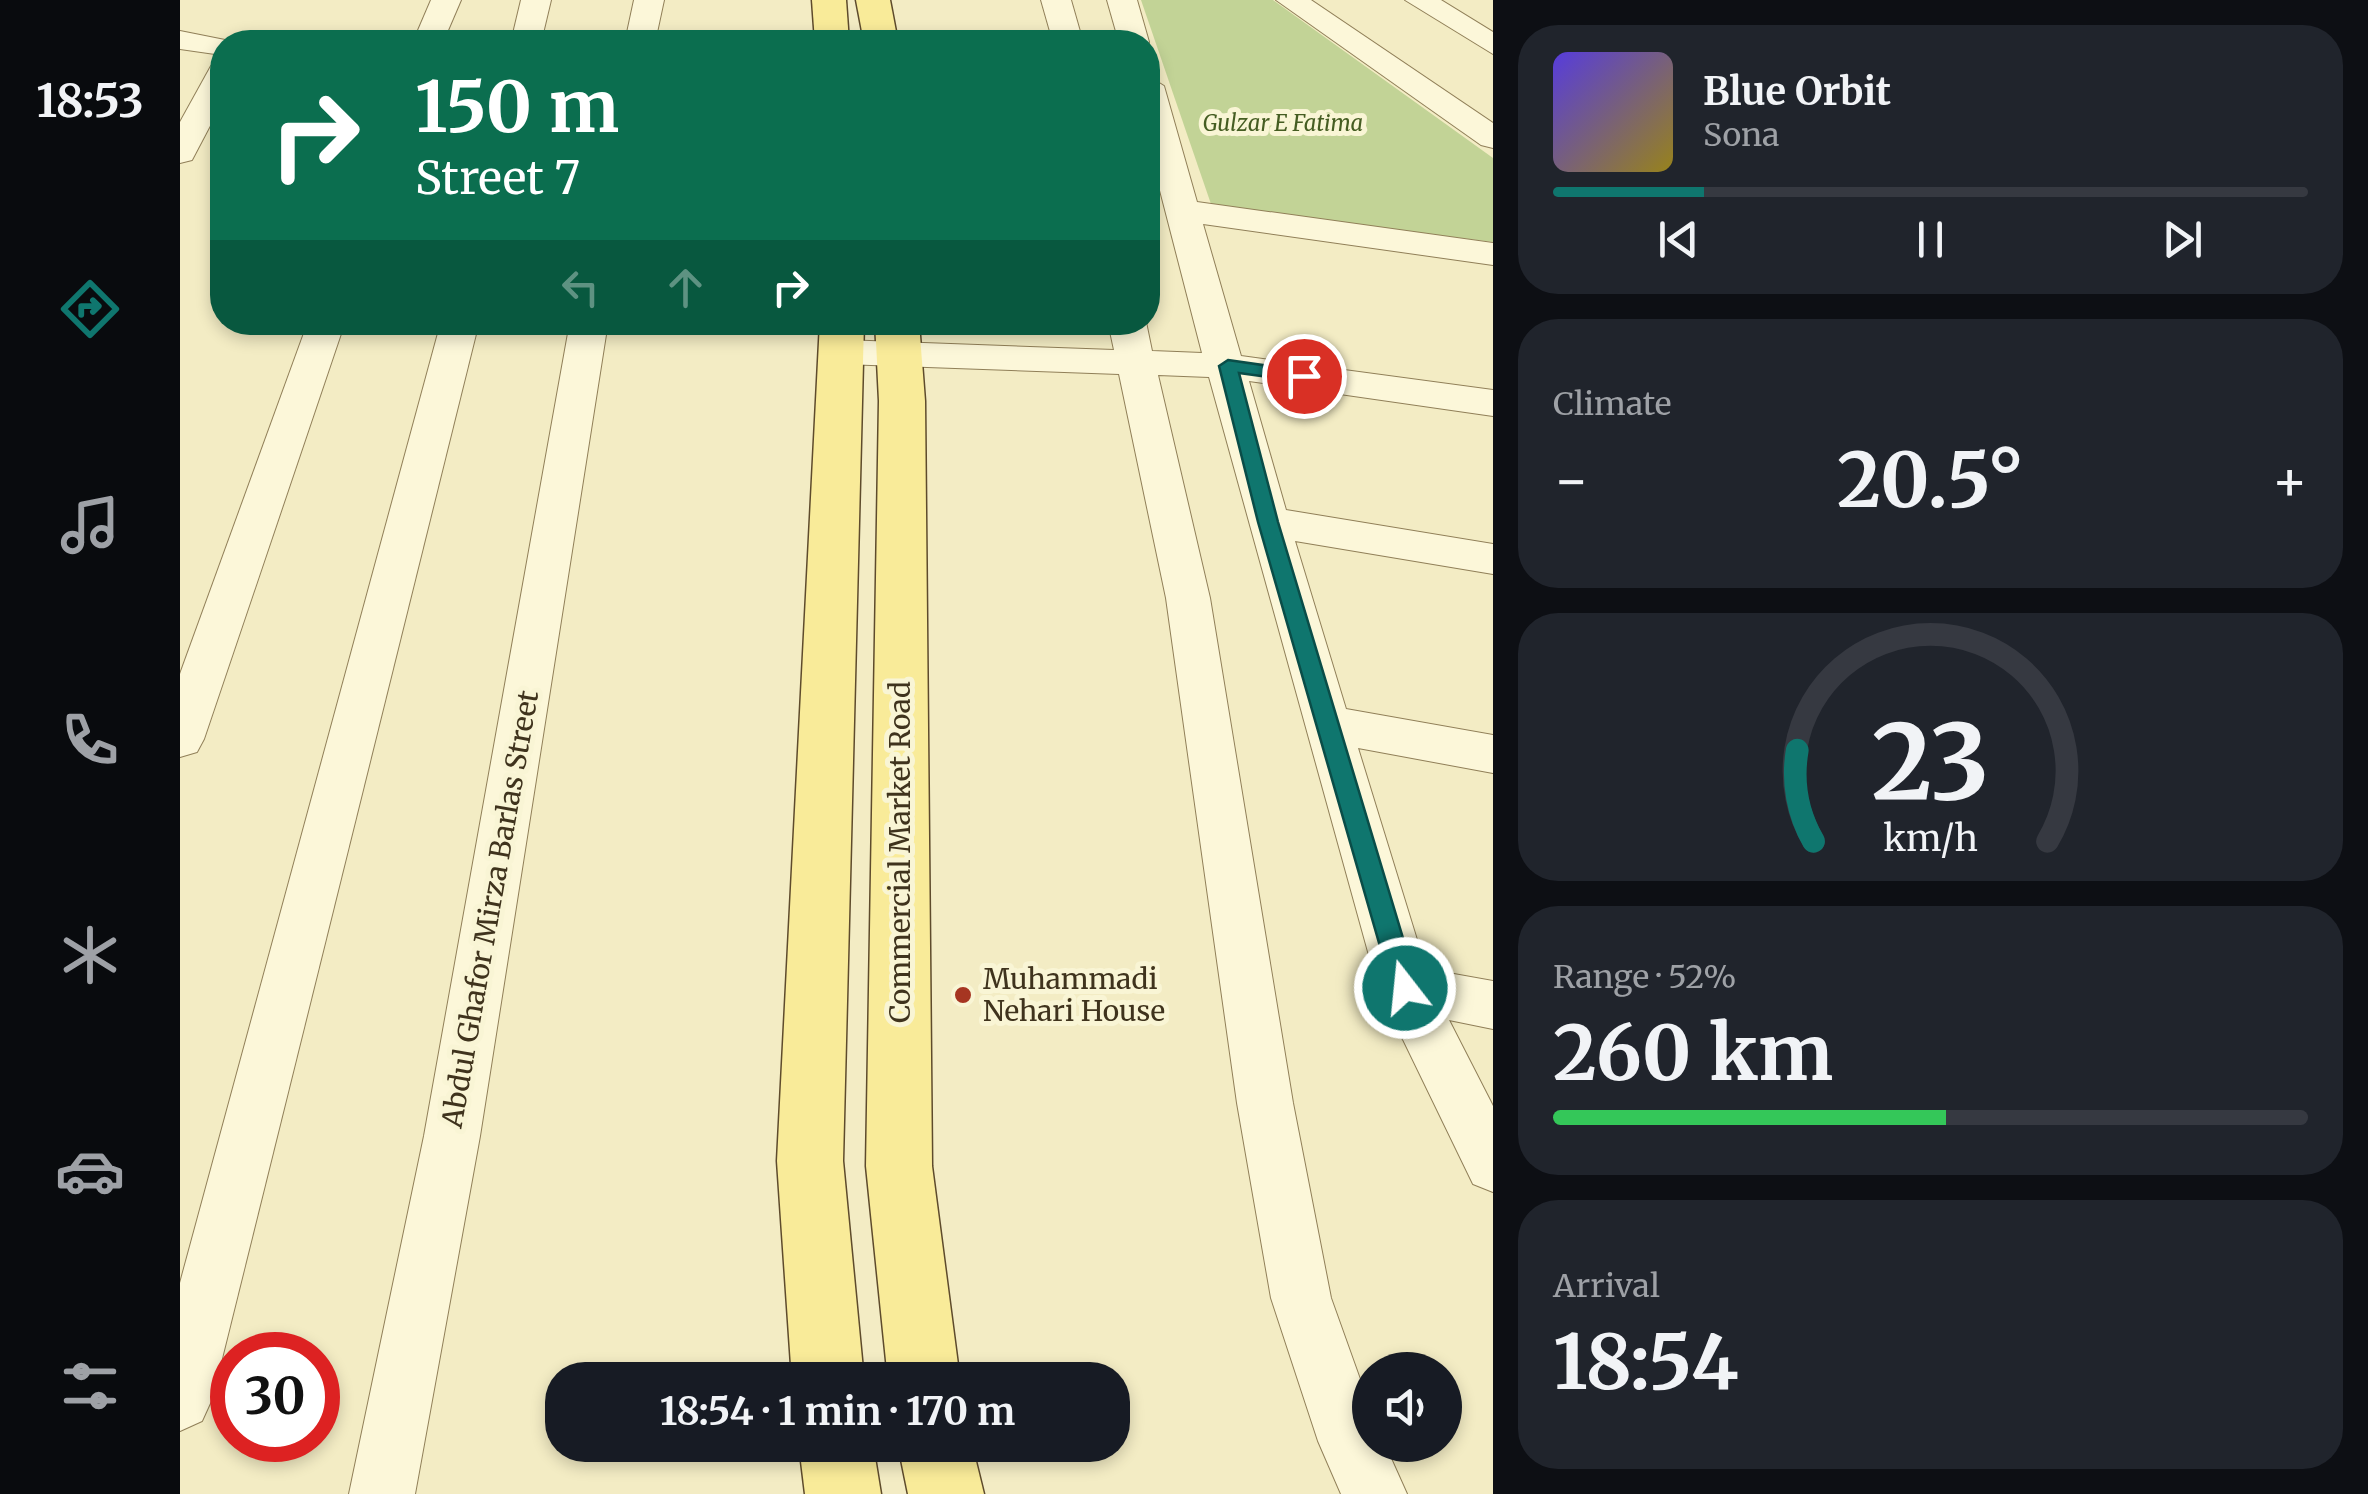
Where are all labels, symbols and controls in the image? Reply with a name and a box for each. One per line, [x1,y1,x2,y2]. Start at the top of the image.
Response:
text: 150 m [415,63,619,151]
text: Blue Orbit [1703,68,1891,115]
icon: right [250,70,380,200]
text: 18:53 [36,73,144,129]
park label: Gulzar E Fatima [1203,109,1363,137]
text: Sona [1703,115,1779,155]
text: Street 7 [415,150,580,206]
icon: previous [1651,212,1706,267]
icon: pause [1903,212,1958,267]
icon: next [2155,212,2210,267]
icon: left [553,260,608,315]
icon: ahead [658,260,713,315]
icon: right [763,260,818,315]
icon: directions [55,274,125,344]
pin [1262,334,1347,419]
icon: arrive [1277,349,1332,404]
text: Climate [1553,384,1671,424]
text: 20.5° [1837,433,2024,527]
text: − [1553,446,1590,515]
text: + [2271,446,2308,515]
icon: music [55,490,125,560]
street label: Commercial Market Road [882,681,918,1023]
street label: Abdul Ghafor Mirza Barlas Street [434,687,546,1131]
text: 23 [1871,697,1990,827]
icon: phone [55,705,125,775]
text: km/h [1883,816,1978,861]
icon: climate [55,920,125,990]
position arrow [1353,936,1457,1040]
text: Range · 52% [1553,957,1736,997]
place label: Muhammadi Nehari House [983,961,1165,1029]
marker: Muhammadi Nehari House [952,984,974,1006]
text: 260 km [1553,1006,1833,1100]
icon: car [55,1136,125,1206]
text: Arrival [1553,1266,1660,1306]
text: 18:54 [1553,1315,1739,1409]
speed limit sign: 30 [210,1332,340,1462]
icon: filters [55,1351,125,1421]
map controls [1352,1352,1462,1462]
button: sound [1352,1352,1462,1462]
text: 18:54 · 1 min · 170 m [660,1388,1015,1435]

